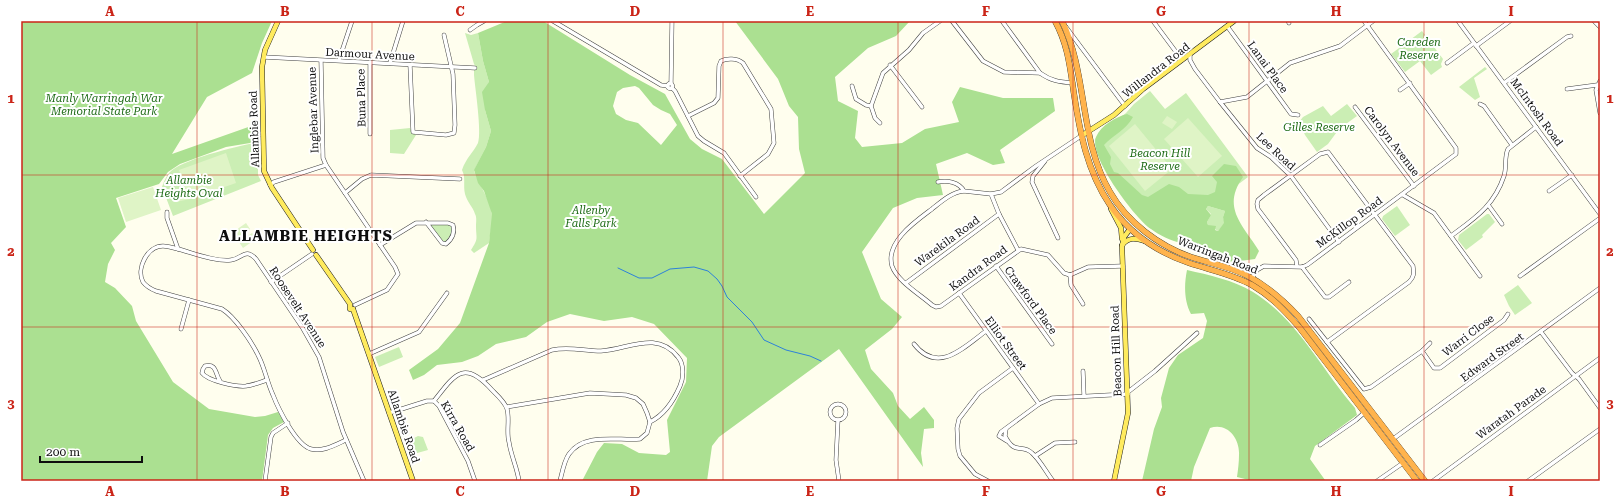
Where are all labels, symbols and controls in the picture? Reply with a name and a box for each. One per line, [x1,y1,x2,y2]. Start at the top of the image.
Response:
text: A [105,4,115,19]
text: B [280,4,290,19]
text: C [455,4,465,19]
text: D [630,4,640,19]
text: E [806,4,814,19]
text: F [982,4,990,19]
text: G [1156,4,1166,19]
text: H [1331,4,1342,19]
text: I [1508,4,1514,19]
park label: Careden Reserve [1397,36,1441,62]
street label: Lanai Place [1245,39,1291,96]
street label: Willandra Road [1120,40,1193,101]
street label: Darmour Avenue [325,46,415,63]
street label: Inglebar Avenue [305,67,322,153]
street label: Buna Place [354,69,369,127]
street label: McIntosh Road [1508,76,1566,149]
street label: Allambie Road [247,90,262,168]
text: 1 [7,91,15,106]
text: 1 [1606,91,1614,106]
park label: Manly Warringah War Memorial State Park [44,92,163,118]
street label: Carolyn Avenue [1361,104,1422,179]
park label: Gilles Reserve [1283,121,1355,134]
street label: Lee Road [1253,130,1298,173]
park label: Beacon Hill Reserve [1129,147,1190,173]
park label: Allambie Heights Oval [154,174,223,200]
street label: McKillop Road [1314,194,1385,251]
park label: Allenby Falls Park [564,204,617,230]
street label: Warekila Road [912,214,982,269]
district label: ALLAMBIE HEIGHTS [219,227,393,245]
street label: Warringah Road [1176,234,1260,277]
street label: Kandra Road [947,243,1010,294]
text: 2 [7,244,15,259]
text: 2 [1606,244,1614,259]
street label: Roosevelt Avenue [267,264,329,350]
street label: Crawford Place [1002,264,1060,337]
street label: Beacon Hill Road [1108,305,1125,397]
street label: Warri Close [1440,312,1497,359]
street label: Elliot Street [982,314,1029,372]
street label: Edward Street [1458,330,1526,385]
street label: Waratah Parade [1474,383,1549,442]
street label: Allambie Road [385,388,422,465]
text: 3 [7,396,15,411]
text: 3 [1606,396,1614,411]
street label: Kirra Road [438,399,477,454]
scale bar [40,438,142,464]
text: 200 m [46,445,80,459]
text: A [105,484,115,499]
text: B [280,484,290,499]
text: C [455,484,465,499]
text: D [630,484,640,499]
text: E [806,484,814,499]
text: F [982,484,990,499]
text: G [1156,484,1166,499]
text: H [1331,484,1342,499]
text: I [1508,484,1514,499]

